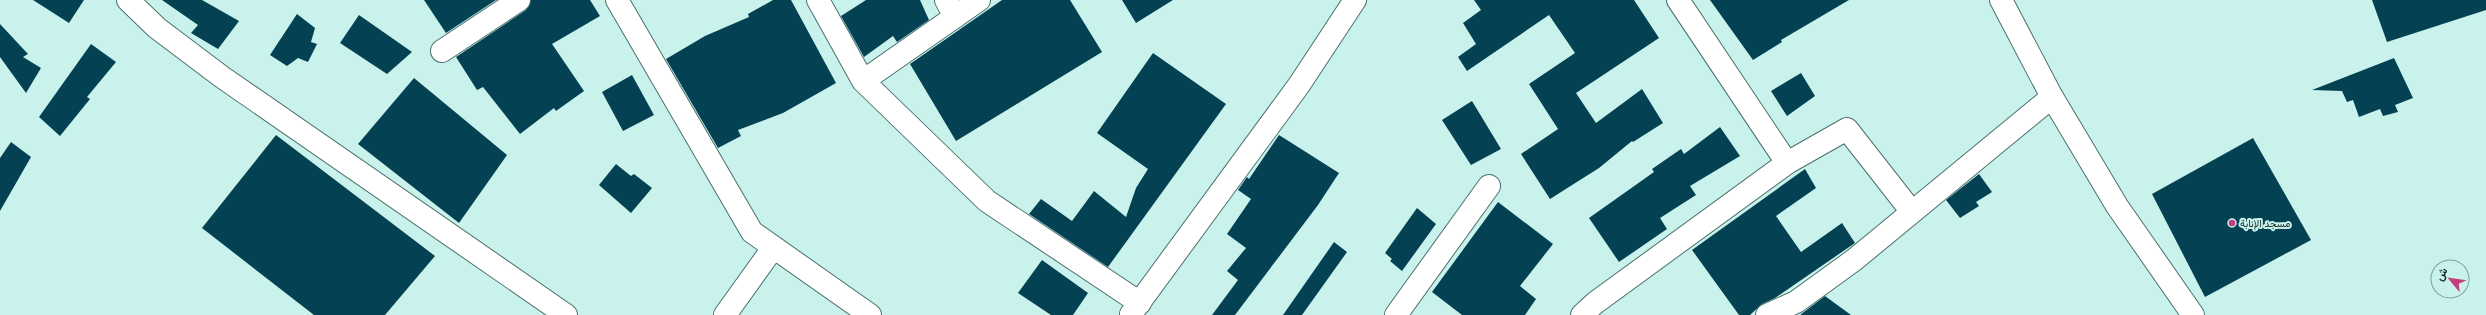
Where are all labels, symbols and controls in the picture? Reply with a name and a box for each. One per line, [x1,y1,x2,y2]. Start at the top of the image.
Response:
place label: مسجد الإنابة [2240,217,2290,230]
marker: مسجد الإنابة [2227,218,2237,228]
north arrow [2430,259,2470,299]
text: ش [2432,265,2451,283]

